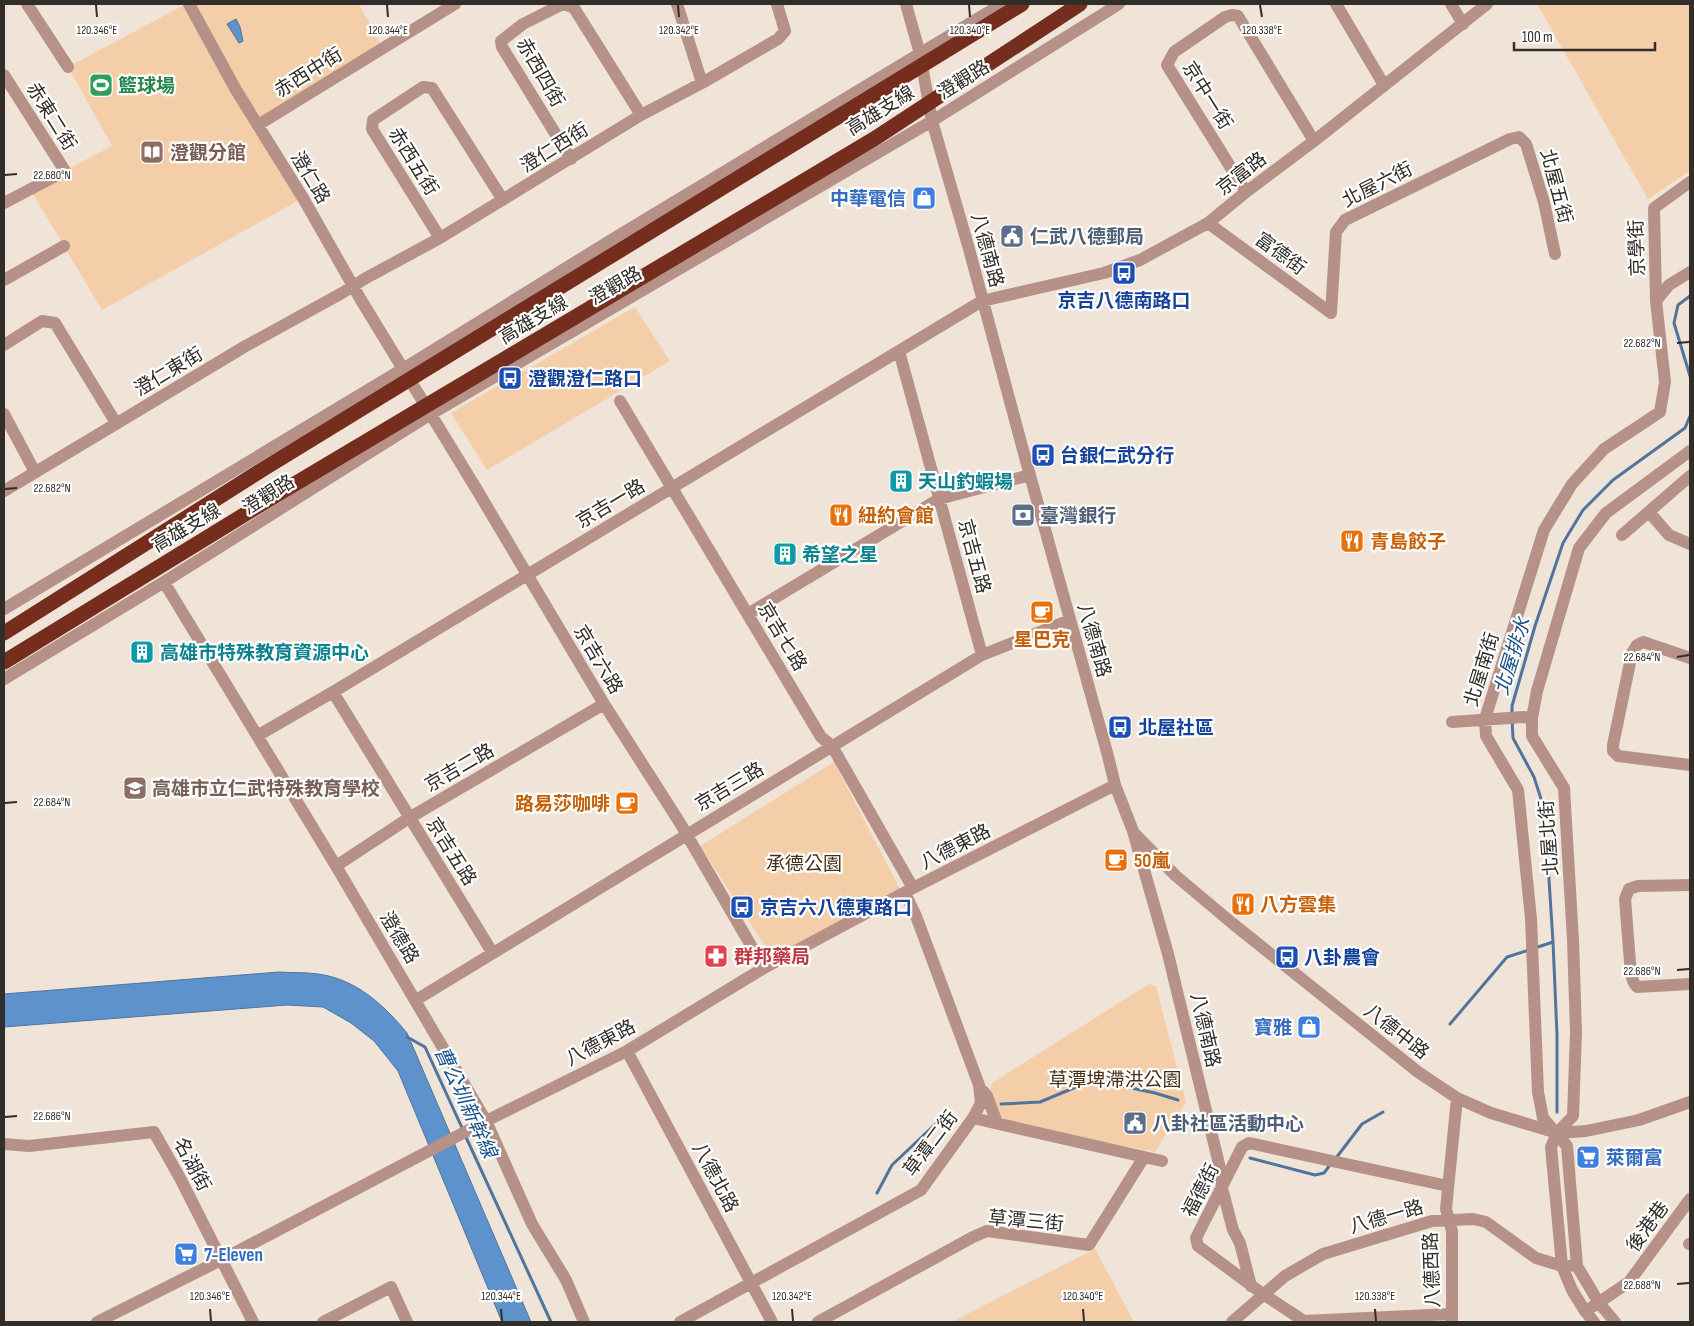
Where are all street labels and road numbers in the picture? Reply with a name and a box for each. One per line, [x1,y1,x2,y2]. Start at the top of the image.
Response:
street label: 赤西四街 [511,34,569,111]
street label: 赤西中街 [270,43,347,103]
street label: 澄觀路 [934,55,994,105]
street label: 京中一街 [1177,57,1237,134]
street label: 赤東二街 [21,78,81,155]
street label: 高雄支線 [842,81,919,141]
street label: 澄仁西街 [516,118,593,178]
street label: 赤西五街 [383,123,443,200]
street label: 澄仁路 [285,147,334,208]
street label: 北屋五街 [1535,147,1576,226]
street label: 京富路 [1212,148,1271,201]
street label: 北屋六街 [1339,158,1417,213]
street label: 八德南路 [966,211,1007,290]
street label: 京學街 [1625,219,1650,277]
street label: 富德街 [1250,228,1310,280]
street label: 澄觀路 [585,262,646,311]
street label: 高雄支線 [495,291,572,350]
street label: 澄仁東街 [130,343,207,402]
street label: 澄觀路 [239,470,299,520]
street label: 京吉一路 [572,475,649,534]
street label: 高雄支線 [148,499,225,558]
street label: 京吉五路 [953,517,994,596]
street label: 京吉七路 [752,598,811,675]
street label: 八德南路 [1072,601,1115,680]
street label: 京吉六路 [568,621,627,698]
street label: 北屋南街 [1460,630,1505,709]
street label: 京吉二路 [421,739,498,797]
street label: 京吉三路 [691,758,768,817]
street label: 北屋北街 [1535,799,1564,877]
street label: 京吉五路 [421,813,481,890]
street label: 八德東路 [917,820,995,875]
street label: 澄德路 [374,907,423,968]
street label: 八德南路 [1185,991,1224,1070]
street label: 八德中路 [1359,1000,1433,1065]
street label: 八德東路 [562,1015,640,1071]
street label: 草潭二街 [899,1107,963,1181]
street label: 名湖街 [168,1134,215,1195]
street label: 八德北路 [687,1139,743,1217]
street label: 福德街 [1178,1160,1225,1221]
street label: 八德一路 [1347,1196,1426,1239]
street label: 後港巷 [1622,1197,1674,1257]
street label: 草潭三街 [987,1207,1065,1236]
street label: 八德西路 [1420,1232,1445,1308]

